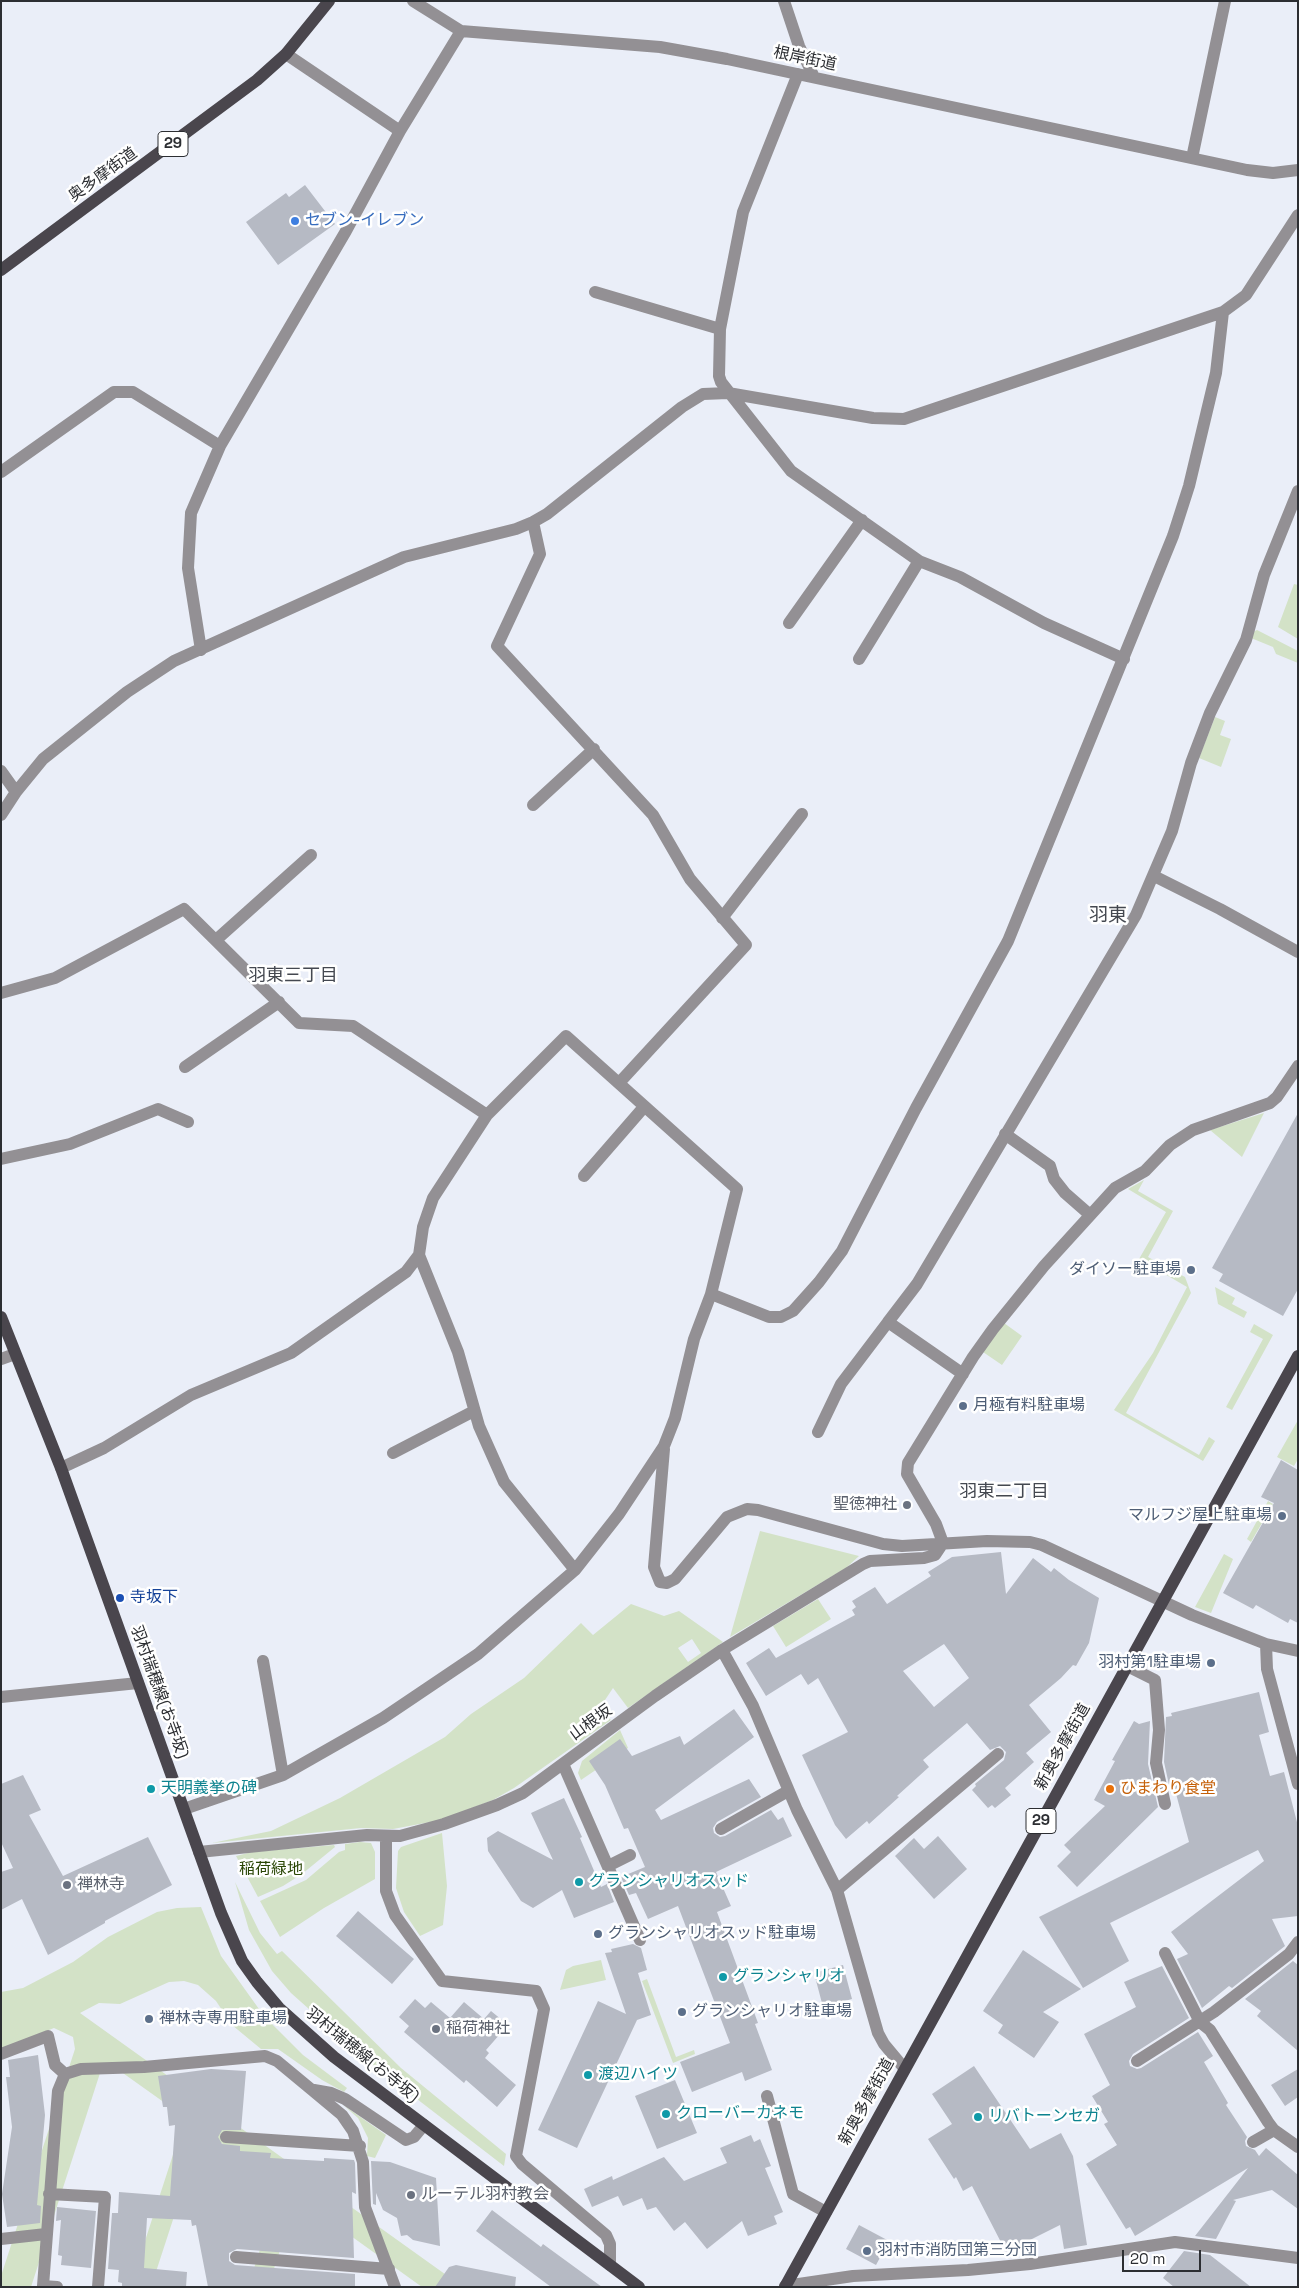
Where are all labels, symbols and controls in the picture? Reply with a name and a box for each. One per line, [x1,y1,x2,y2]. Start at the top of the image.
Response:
street label: 根岸街道 [772,43,838,75]
road number: 29 [158,132,188,156]
street label: 奥多摩街道 [65,144,141,206]
place label: セブン-イレブン [305,211,424,231]
marker: セブン-イレブン [289,215,301,227]
district label: 羽東 [1089,905,1127,927]
district label: 羽東三丁目 [248,965,338,987]
place label: ダイソー駐車場 [1069,1260,1181,1280]
marker: ダイソー駐車場 [1185,1264,1197,1276]
place label: 月極有料駐車場 [973,1396,1085,1416]
marker: 月極有料駐車場 [957,1400,969,1412]
district label: 羽東二丁目 [959,1481,1049,1503]
place label: 聖徳神社 [833,1495,897,1515]
marker: 聖徳神社 [901,1499,913,1511]
place label: マルフジ屋上駐車場 [1128,1506,1272,1526]
marker: マルフジ屋上駐車場 [1276,1510,1288,1522]
place label: 寺坂下 [130,1588,178,1608]
marker: 寺坂下 [114,1592,126,1604]
street label: 羽村瑞穂線(お寺坂) [126,1623,192,1761]
place label: 羽村第1駐車場 [1098,1653,1201,1673]
marker: 羽村第1駐車場 [1205,1657,1217,1669]
street label: 新奥多摩街道 [1031,1700,1095,1794]
street label: 山根坂 [566,1701,616,1745]
place label: 天明義挙の碑 [161,1779,257,1799]
place label: ひまわり食堂 [1120,1779,1216,1799]
marker: 天明義挙の碑 [145,1783,157,1795]
marker: ひまわり食堂 [1104,1783,1116,1795]
road number: 29 [1026,1808,1056,1834]
park label: 稲荷緑地 [239,1860,303,1880]
place label: グランシャリオスッド [589,1872,749,1892]
place label: 禅林寺 [77,1875,125,1895]
marker: グランシャリオスッド [573,1876,585,1888]
marker: 禅林寺 [61,1879,73,1891]
place label: グランシャリオスッド駐車場 [608,1924,816,1944]
marker: グランシャリオスッド駐車場 [592,1928,604,1940]
place label: グランシャリオ [733,1967,845,1987]
marker: グランシャリオ [717,1971,729,1983]
place label: グランシャリオ駐車場 [692,2002,852,2022]
street label: 羽村瑞穂線(お寺坂) [302,2003,422,2107]
marker: グランシャリオ駐車場 [676,2006,688,2018]
place label: 禅林寺専用駐車場 [159,2009,287,2029]
marker: 禅林寺専用駐車場 [143,2013,155,2025]
place label: 稲荷神社 [446,2019,510,2039]
marker: 稲荷神社 [430,2023,442,2035]
street label: 新奥多摩街道 [835,2055,899,2149]
place label: 渡辺ハイツ [598,2065,678,2085]
marker: 渡辺ハイツ [582,2069,594,2081]
place label: クローバーカネモ [676,2104,804,2124]
place label: リバトーンセガ [988,2107,1100,2127]
marker: クローバーカネモ [660,2108,672,2120]
marker: リバトーンセガ [972,2111,984,2123]
place label: ルーテル羽村教会 [421,2185,549,2205]
marker: ルーテル羽村教会 [405,2189,417,2201]
scale bar [1124,2240,1203,2272]
place label: 羽村市消防団第三分団 [877,2241,1037,2261]
marker: 羽村市消防団第三分団 [861,2245,873,2257]
text: 20 m [1130,2249,1165,2268]

